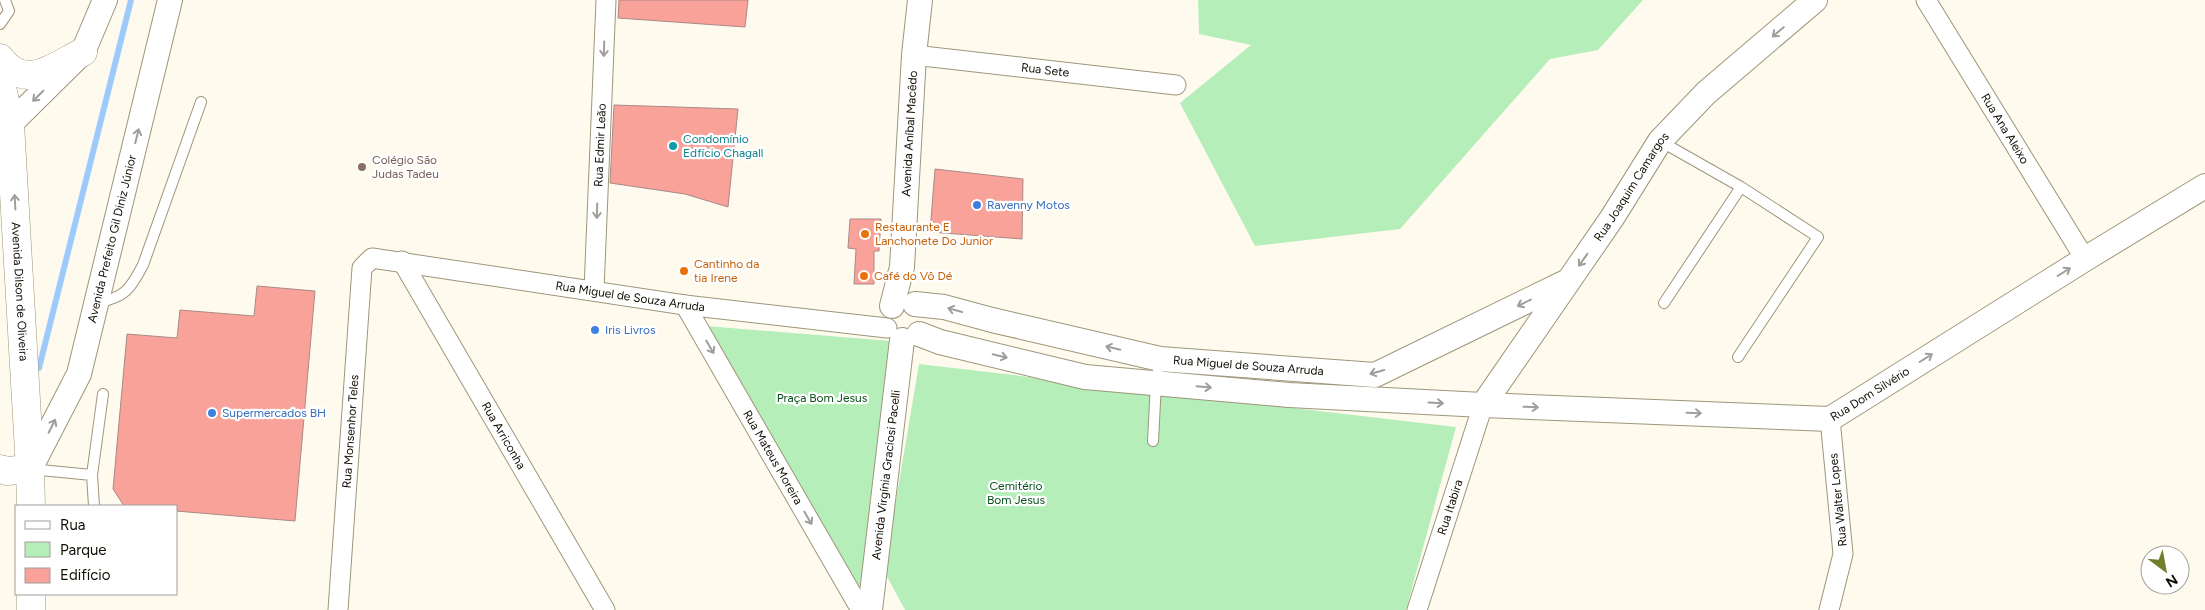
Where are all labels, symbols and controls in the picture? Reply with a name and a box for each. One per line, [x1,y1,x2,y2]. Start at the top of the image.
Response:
one-way arrow [1772,26,1785,37]
one-way arrow [600,40,609,56]
street label: Rua Sete [1020,60,1070,80]
street label: Avenida Aníbal Macêdo [899,70,920,197]
one-way arrow [32,89,44,102]
street label: Rua Ana Aleixo [1978,91,2032,166]
street label: Rua Edmir Leão [591,103,609,187]
one-way arrow [133,129,142,145]
street label: Rua Joaquim Camargos [1591,129,1672,244]
place label: Condomínio Edfício Chagall [683,132,763,160]
marker: Condomínio Edfício Chagall [667,140,679,152]
street label: Avenida Prefeito Gil Diniz Júnior [85,153,139,324]
place label: Colégio São Judas Tadeu [372,153,439,181]
marker: Colégio São Judas Tadeu [356,161,368,173]
one-way arrow [10,194,19,210]
place label: Ravenny Motos [987,198,1070,212]
marker: Ravenny Motos [971,199,983,211]
one-way arrow [593,203,602,219]
place label: Restaurante E Lanchonete Do Junior [875,220,993,248]
street label: Avenida Dilson de Oliveira [9,222,31,362]
marker: Restaurante E Lanchonete Do Junior [859,228,871,240]
one-way arrow [1578,252,1588,266]
place label: Cantinho da tia Irene [694,257,759,285]
marker: Cantinho da tia Irene [678,265,690,277]
one-way arrow [2057,266,2071,277]
place label: Café do Vô Dé [874,269,953,283]
marker: Café do Vô Dé [858,270,870,282]
street label: Rua Miguel de Souza Arruda [554,279,706,314]
one-way arrow [1517,298,1532,308]
one-way arrow [947,305,963,314]
place label: Iris Livros [605,323,656,337]
marker: Iris Livros [589,324,601,336]
one-way arrow [705,339,715,353]
one-way arrow [1105,343,1121,352]
one-way arrow [991,352,1007,361]
street label: Rua Miguel de Souza Arruda [1173,353,1324,378]
one-way arrow [1919,353,1933,363]
street label: Rua Dom Silvério [1828,364,1912,424]
one-way arrow [1370,368,1386,377]
street label: Rua Monsenhor Teles [340,374,362,489]
one-way arrow [1196,383,1212,392]
street label: Avenida Virgínia Graciosi Pacelli [869,389,903,561]
park label: Praça Bom Jesus [777,391,868,405]
one-way arrow [1428,398,1444,407]
street label: Rua Arriconha [479,400,529,472]
one-way arrow [1523,403,1539,412]
place label: Supermercados BH [222,406,326,420]
marker: Supermercados BH [206,407,218,419]
street label: Rua Mateus Moreira [740,408,806,507]
one-way arrow [1686,409,1702,418]
one-way arrow [48,418,58,433]
street label: Rua Walter Lopes [1826,452,1850,547]
street label: Rua Itabira [1435,478,1466,537]
park label: Cemitério Bom Jesus [987,479,1045,507]
legend [15,505,178,595]
one-way arrow [804,510,813,525]
text: Rua [60,516,85,534]
text: Parque [60,541,107,559]
north arrow [2140,545,2190,595]
text: Edifício [60,566,111,584]
text: N [2163,571,2181,591]

